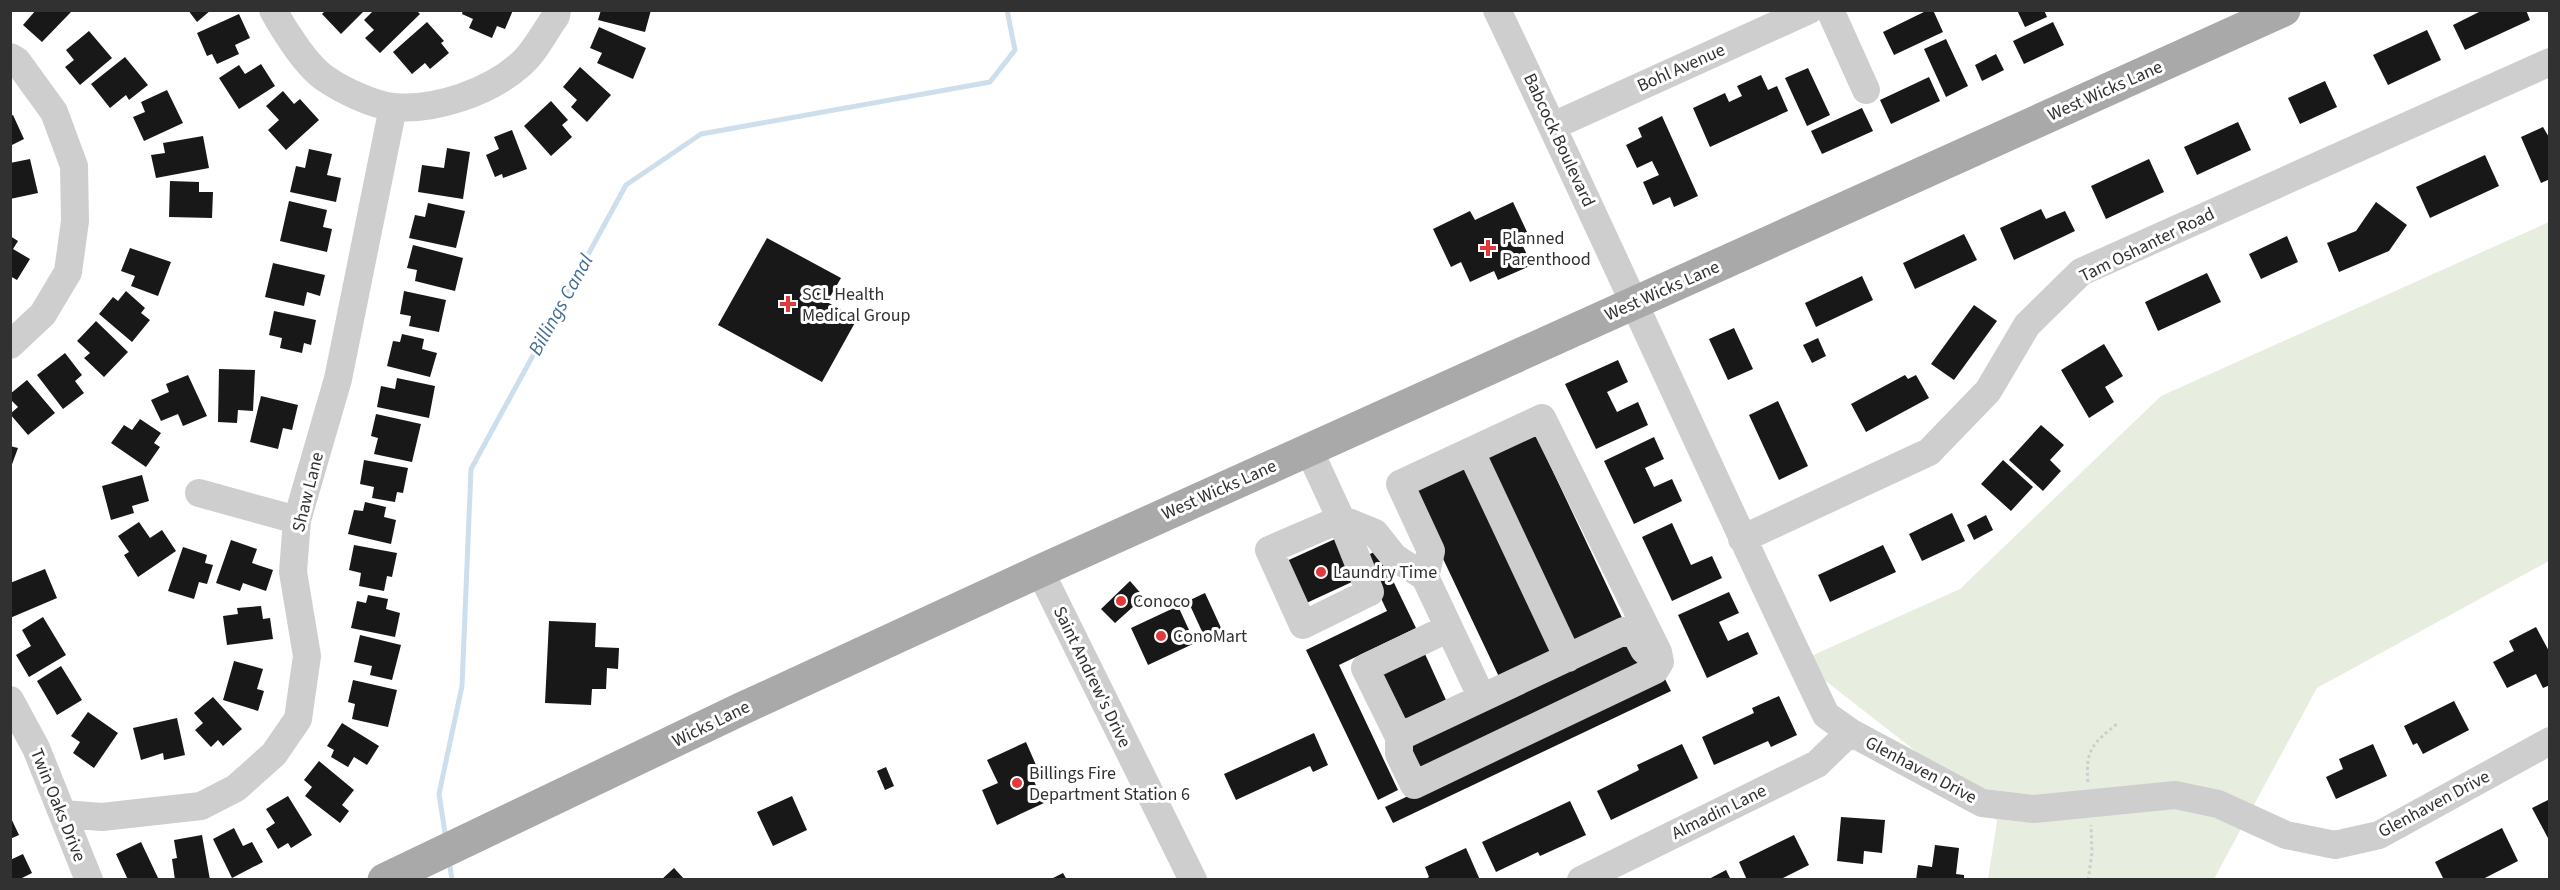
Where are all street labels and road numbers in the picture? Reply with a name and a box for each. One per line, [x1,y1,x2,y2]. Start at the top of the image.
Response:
street label: Bohl Avenue [1633,37,1729,98]
street label: West Wicks Lane [2044,54,2167,128]
street label: Babcock Boulevard [1517,69,1601,211]
street label: Tam Oshanter Road [2075,201,2219,289]
street label: West Wicks Lane [1601,254,1724,328]
street label: Shaw Lane [286,449,330,535]
street label: West Wicks Lane [1158,453,1281,527]
street label: Saint Andrew's Drive [1047,602,1137,752]
street label: Wicks Lane [668,694,754,754]
street label: Glenhaven Drive [1861,730,1981,810]
street label: Twin Oaks Drive [24,745,92,865]
street label: Glenhaven Drive [2374,764,2494,844]
street label: Almadin Lane [1667,778,1771,846]

